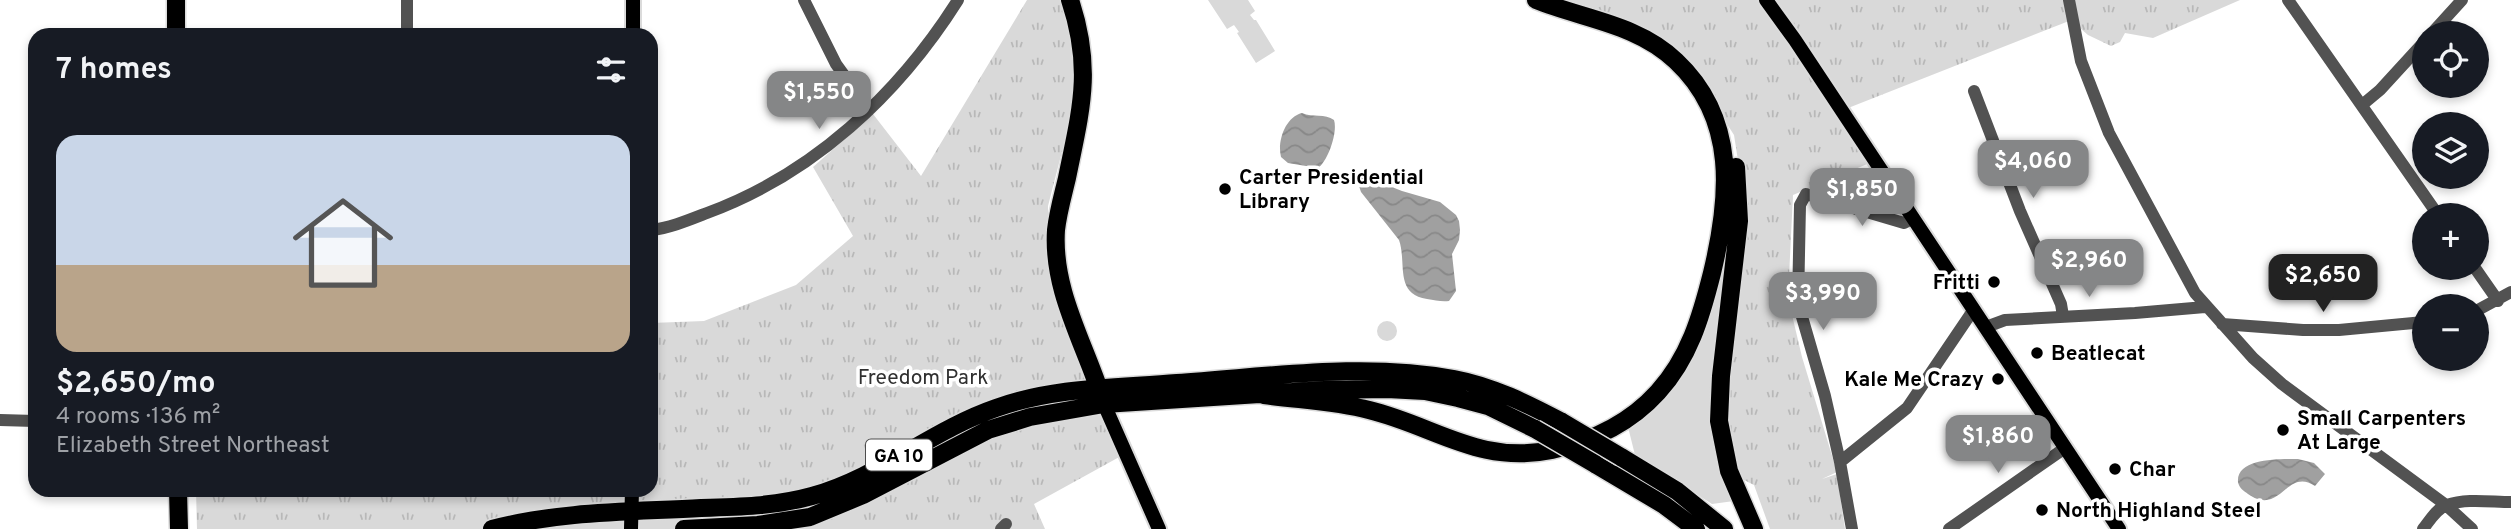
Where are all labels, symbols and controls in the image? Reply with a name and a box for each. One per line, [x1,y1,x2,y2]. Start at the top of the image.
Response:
map controls [2412,21,2489,371]
button: locate [2412,21,2489,98]
icon: filters [592,51,630,89]
text: 7 homes [56,52,172,89]
pin: $1,550 [762,72,876,131]
text: $1,550 [783,79,855,108]
button: layers [2412,112,2489,189]
pin: $4,060 [1976,140,2090,200]
text: $4,060 [1994,148,2072,177]
place label: Carter Presidential Library [1239,165,1424,216]
pin: $1,850 [1805,168,1919,228]
text: $1,850 [1826,176,1898,205]
icon: home [280,180,406,306]
marker: Carter Presidential Library [1217,181,1233,197]
button: + [2412,203,2489,280]
pin: $2,960 [2032,240,2146,299]
text: $2,960 [2050,247,2128,276]
pin: $2,650 [2266,254,2380,314]
text: $2,650 [2285,262,2361,291]
place label: Fritti [1933,270,1980,297]
pin: $3,990 [1766,272,1880,332]
marker: Fritti [1986,274,2002,290]
text: $3,990 [1785,280,1861,309]
button: − [2412,294,2489,371]
place label: Beatlecat [2051,341,2146,368]
marker: Beatlecat [2029,345,2045,361]
park label: Freedom Park [858,365,988,392]
text: $2,650/mo [56,366,216,403]
place label: Kale Me Crazy [1844,367,1984,394]
marker: Kale Me Crazy [1990,371,2006,387]
text: 4 rooms · 136 m² [56,403,220,432]
place label: Small Carpenters At Large [2297,406,2466,457]
pin: $1,860 [1941,416,2055,475]
marker: Small Carpenters At Large [2275,422,2291,438]
text: $1,860 [1962,423,2034,452]
text: Elizabeth Street Northeast [56,432,330,461]
road number: GA 10 [866,440,932,470]
place label: Char [2129,457,2176,484]
marker: Char [2107,461,2123,477]
place label: North Highland Steel [2056,498,2261,525]
marker: North Highland Steel [2034,502,2050,518]

